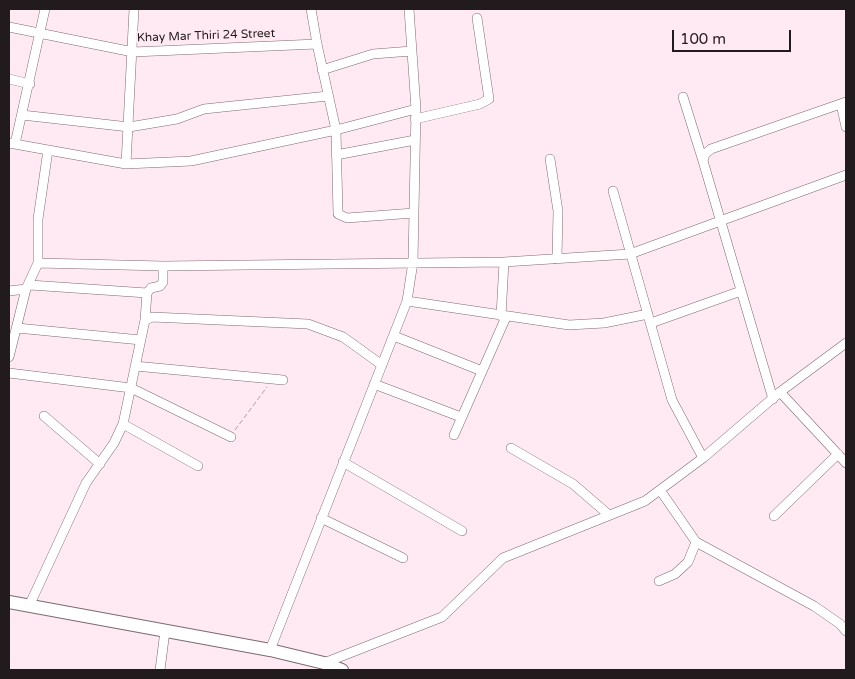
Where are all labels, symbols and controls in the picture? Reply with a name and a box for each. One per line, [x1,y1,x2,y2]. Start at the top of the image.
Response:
scale bar [675,20,794,52]
street label: Khay Mar Thiri 24 Street [137,26,275,46]
text: 100 m [680,30,726,48]

